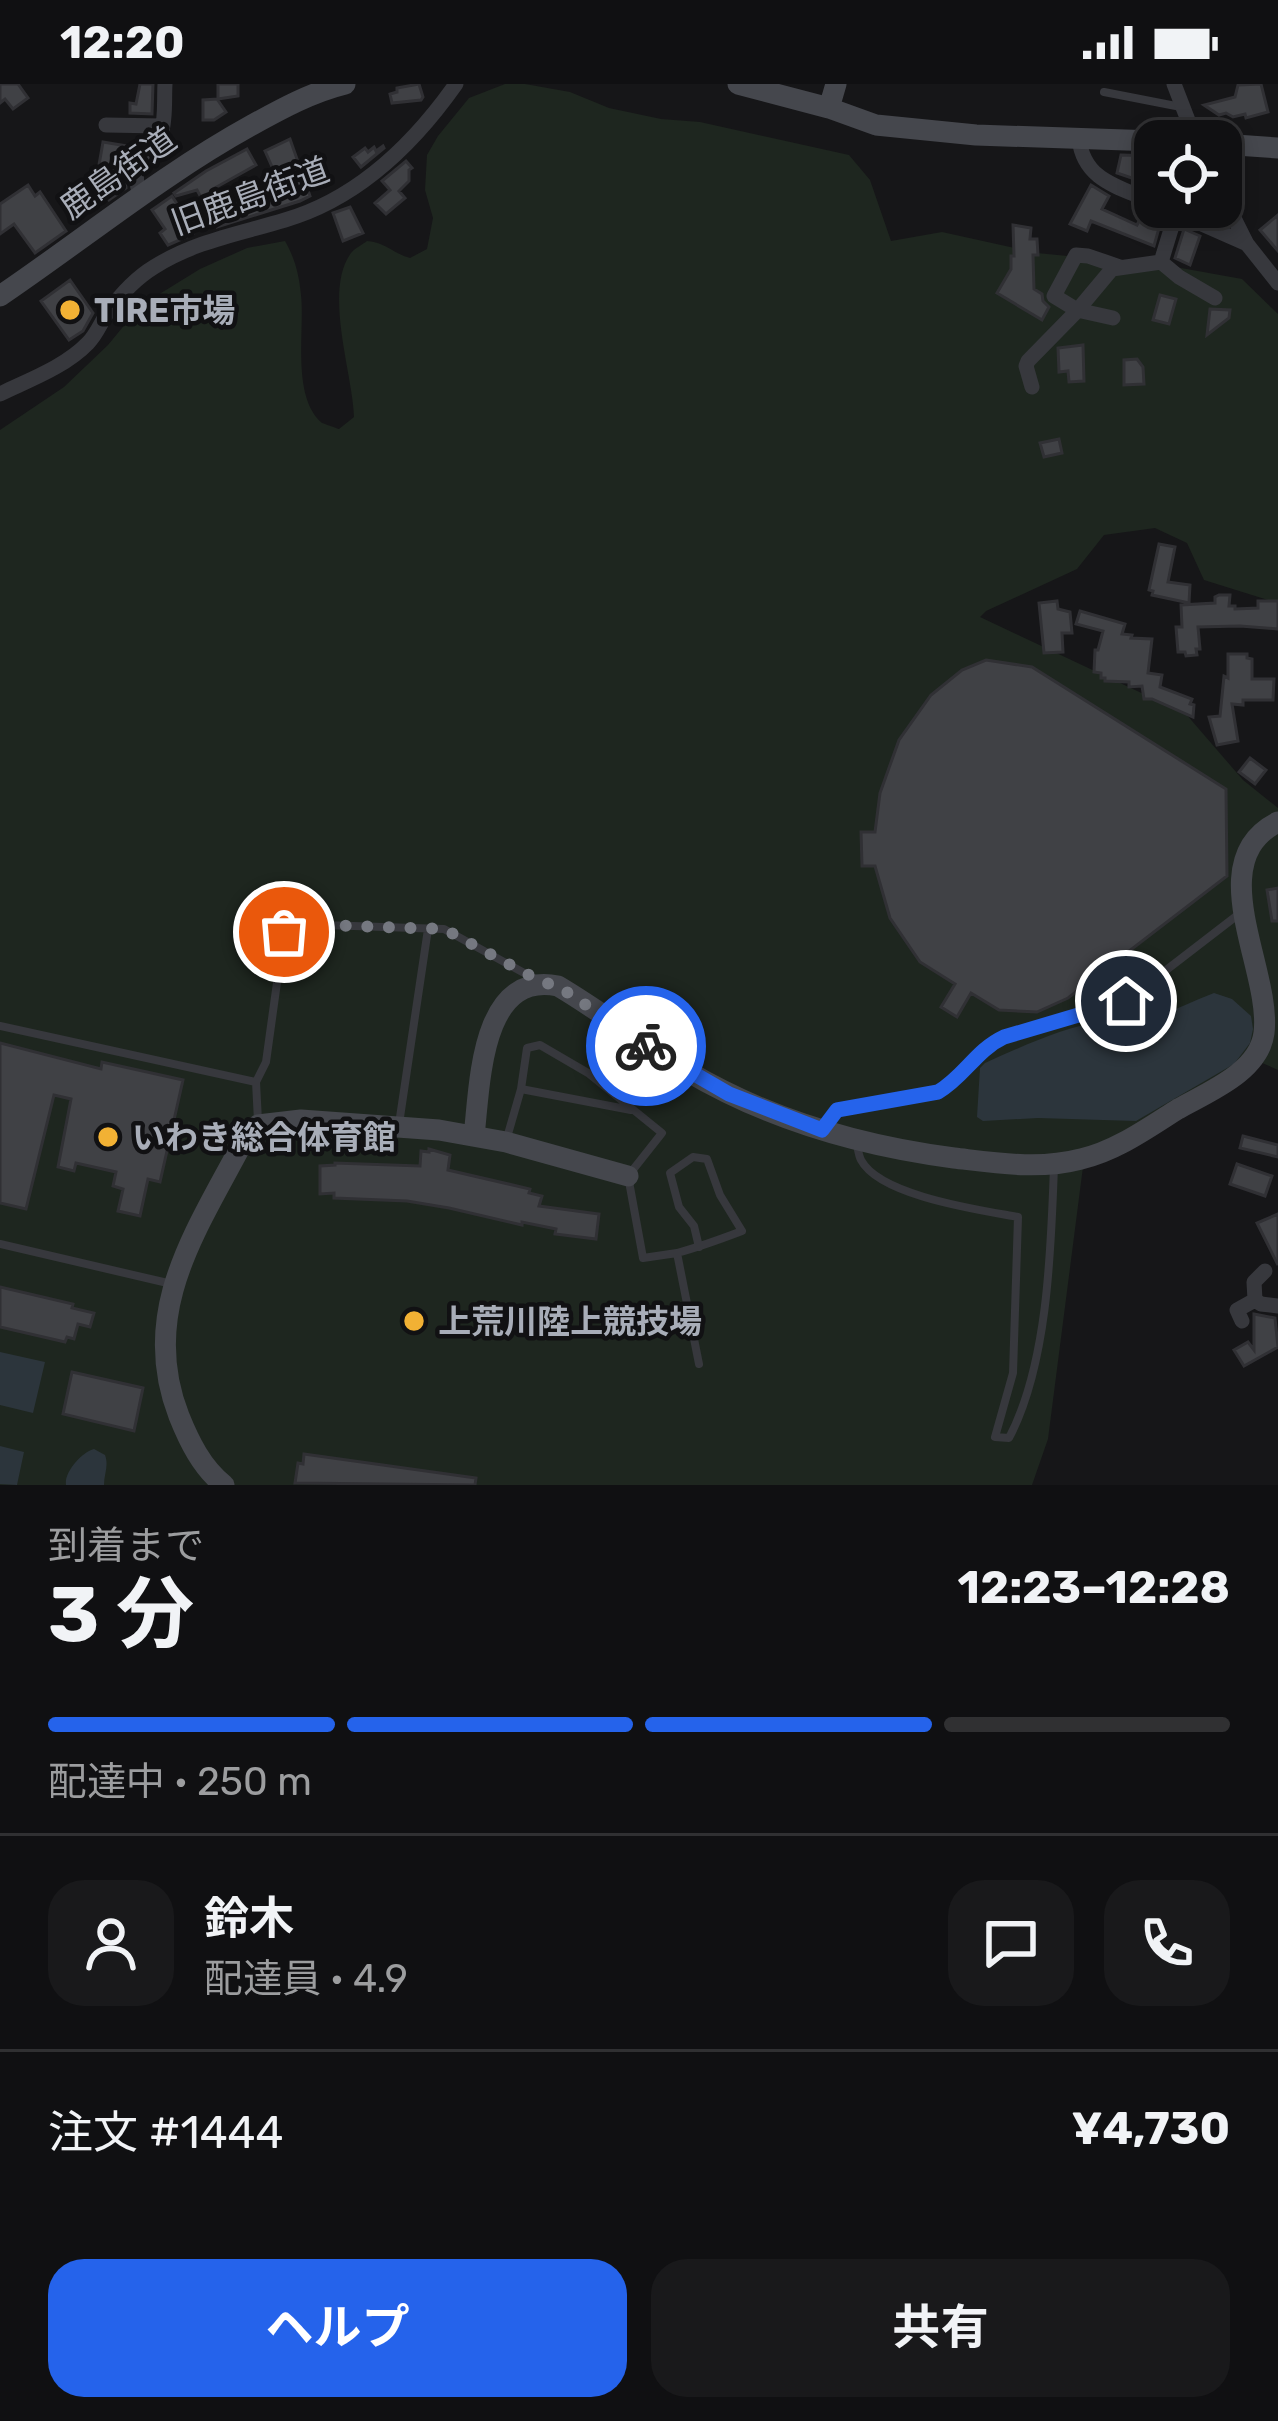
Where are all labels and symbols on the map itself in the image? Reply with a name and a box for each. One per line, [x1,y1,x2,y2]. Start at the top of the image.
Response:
street label: 鹿島街道 [53,119,183,227]
street label: 旧鹿島街道 [166,149,334,243]
place label: TIRE市場 [94,291,235,330]
marker: TIRE市場 [57,297,83,323]
pin [233,881,335,983]
pin [1075,950,1177,1052]
courier [586,986,706,1106]
place label: いわき総合体育館 [132,1118,396,1157]
marker: いわき総合体育館 [95,1124,121,1150]
place label: 上荒川陸上競技場 [438,1302,702,1341]
marker: 上荒川陸上競技場 [401,1308,427,1334]

